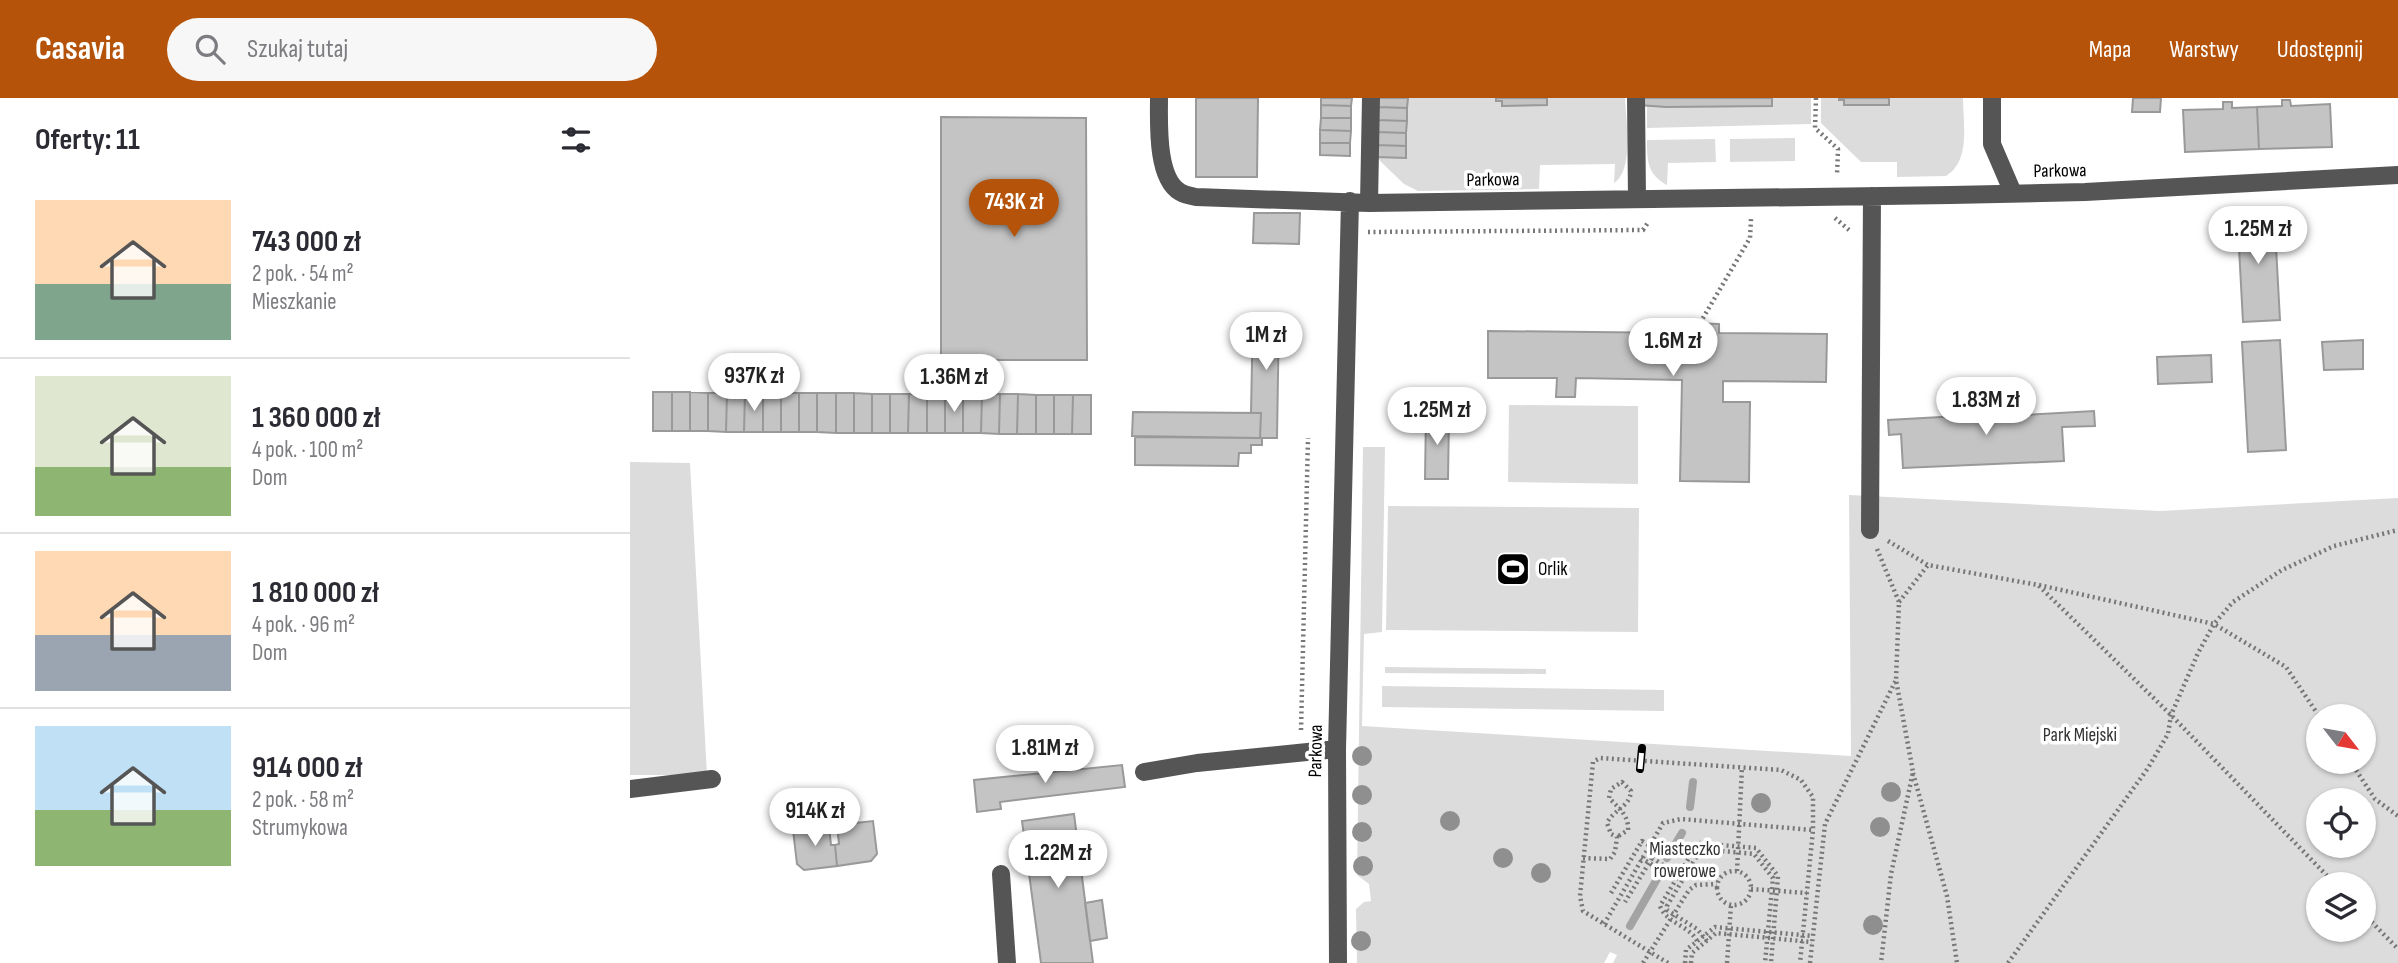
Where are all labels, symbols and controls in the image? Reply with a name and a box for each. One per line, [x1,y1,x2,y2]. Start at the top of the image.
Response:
search box [167,18,657,81]
text: Casavia [35,29,125,69]
icon: search [191,30,229,68]
text: Szukaj tutaj [247,34,348,65]
text: Mapa [2089,35,2131,64]
text: Warstwy [2169,35,2239,64]
text: Udostępnij [2277,35,2363,64]
icon: filters [557,121,595,159]
text: Oferty: 11 [35,122,140,158]
street label: Parkowa [2033,159,2087,183]
street label: Parkowa [1466,168,1520,192]
pin: 743K zł [949,180,1079,239]
text: 743K zł [985,188,1043,216]
pin: 1.25M zł [2186,206,2330,266]
text: 1.25M zł [2224,215,2292,243]
text: 743 000 zł [252,224,361,260]
icon: home [91,228,175,312]
text: 2 pok. · 54 m² [252,260,354,288]
text: Mieszkanie [252,288,336,316]
pin: 1M zł [1217,313,1315,372]
pin: 1.6M zł [1608,318,1738,378]
text: 1M zł [1246,321,1286,349]
text: 1.6M zł [1645,327,1701,355]
pin: 937K zł [689,354,819,413]
pin: 1.36M zł [882,354,1026,414]
text: 937K zł [724,362,784,390]
text: 1.36M zł [920,363,988,391]
pin: 1.83M zł [1914,378,2058,437]
text: 1.83M zł [1952,386,2020,414]
pin: 1.25M zł [1365,388,1509,447]
text: 1.25M zł [1403,396,1471,424]
text: 1 360 000 zł [252,400,380,436]
icon: home [91,404,175,488]
text: 4 pok. · 100 m² [252,436,364,464]
text: Dom [252,464,288,492]
sports icon: Orlik [1494,550,1532,588]
place label: Orlik [1538,558,1568,581]
text: 1 810 000 zł [252,575,379,611]
icon: home [91,579,175,663]
text: 4 pok. · 96 m² [252,611,355,639]
text: Dom [252,639,288,667]
north arrow [2306,704,2376,774]
map controls [2306,704,2376,942]
street label: Parkowa [1304,724,1328,778]
park label: Park Miejski [2043,724,2117,747]
pin: 1.81M zł [973,726,1117,785]
text: 1.81M zł [1012,734,1078,762]
text: 914 000 zł [252,750,362,786]
icon: home [91,754,175,838]
text: 2 pok. · 58 m² [252,786,354,814]
pin: 914K zł [750,788,880,848]
button: locate [2306,788,2376,858]
text: 914K zł [785,797,845,825]
text: Strumykowa [252,814,348,842]
pin: 1.22M zł [986,830,1130,890]
park label: Miasteczko rowerowe [1649,838,1721,883]
text: 1.22M zł [1024,839,1092,867]
button: layers [2306,872,2376,942]

